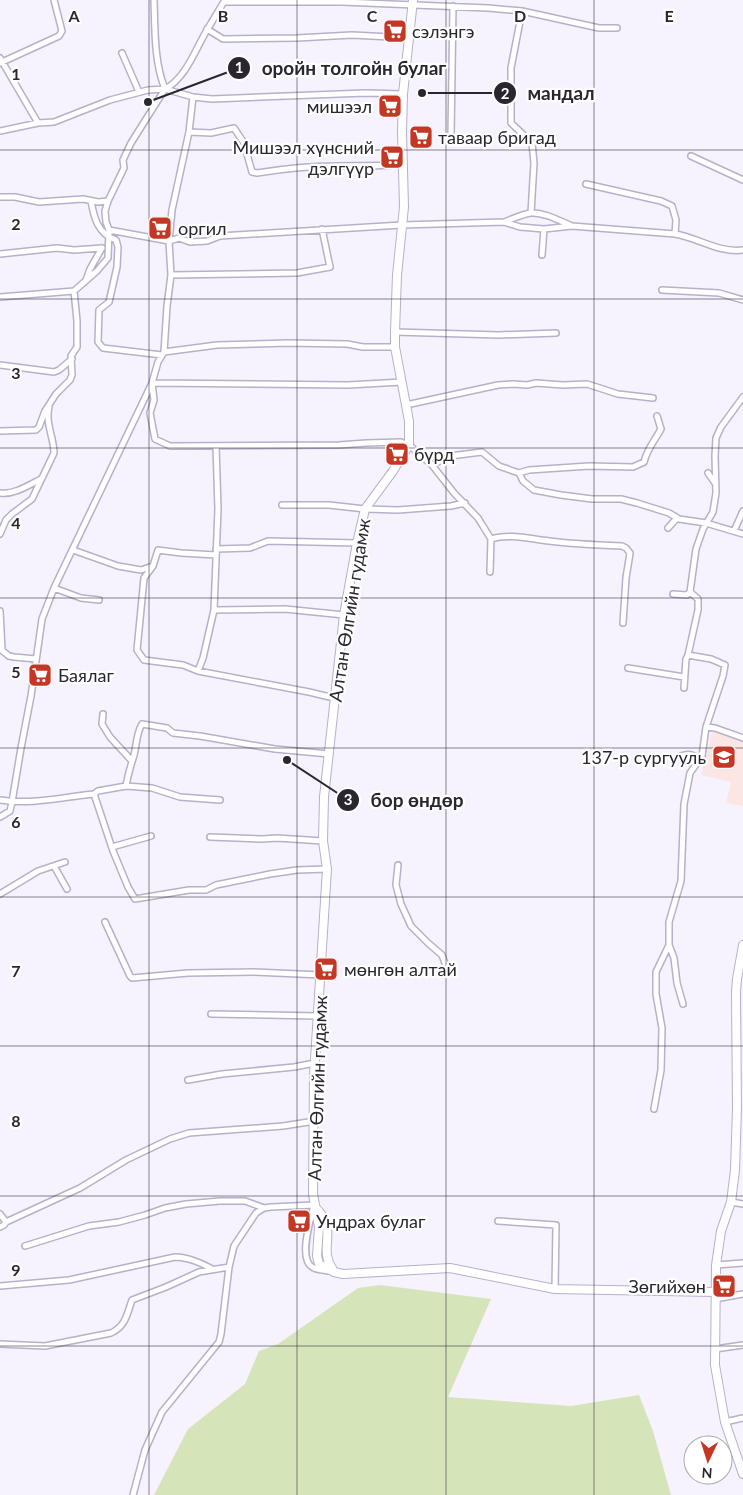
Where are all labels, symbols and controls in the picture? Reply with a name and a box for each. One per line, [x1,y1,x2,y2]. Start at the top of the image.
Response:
text: A [67,6,80,25]
text: B [218,6,228,25]
text: C [367,6,378,25]
text: D [514,6,526,25]
text: E [664,6,674,25]
supermarket icon: сэлэнгэ [382,18,408,44]
place label: сэлэнгэ [412,20,474,42]
callout: оройн толгойн булаг [227,51,457,85]
text: оройн толгойн булаг [262,56,446,79]
text: 1 [235,58,243,76]
text: 1 [11,64,21,83]
callout: мандал [493,76,605,110]
text: мандал [527,81,595,104]
text: 2 [501,84,510,102]
supermarket icon: мишээл [377,93,403,119]
place label: мишээл [307,95,372,117]
supermarket icon: таваар бригад [408,124,434,150]
place label: таваар бригад [438,126,556,148]
place label: Мишээл хүнсний дэлгүүр [232,136,374,179]
supermarket icon: Мишээл хүнсний дэлгүүр [379,144,405,170]
text: 2 [11,214,21,233]
supermarket icon: оргил [147,215,173,241]
place label: оргил [178,217,227,239]
text: 3 [11,363,21,382]
supermarket icon: бүрд [384,441,410,467]
place label: бүрд [414,443,454,465]
text: 4 [11,513,21,532]
street label: Алтан Өлгийн гудамж [324,517,374,703]
text: 5 [11,662,21,681]
supermarket icon: Баялаг [27,662,53,688]
place label: Баялаг [58,664,114,686]
school or university icon: 137-р сургууль [711,744,737,770]
place label: 137-р сургууль [581,746,706,768]
callout: бор өндөр [336,783,474,817]
text: бор өндөр [371,788,464,811]
text: 3 [344,790,352,808]
text: 6 [11,812,21,831]
supermarket icon: мөнгөн алтай [313,956,339,982]
place label: мөнгөн алтай [344,958,457,980]
text: 7 [11,961,21,980]
street label: Алтан Өлгийн гудамж [303,995,331,1181]
text: 8 [11,1111,21,1130]
supermarket icon: Ундрах булаг [286,1208,312,1234]
place label: Ундрах булаг [316,1210,426,1232]
text: 9 [11,1260,21,1279]
supermarket icon: Зөгийхөн [711,1273,737,1299]
place label: Зөгийхөн [629,1275,706,1297]
north arrow [683,1435,733,1485]
text: N [701,1465,713,1482]

